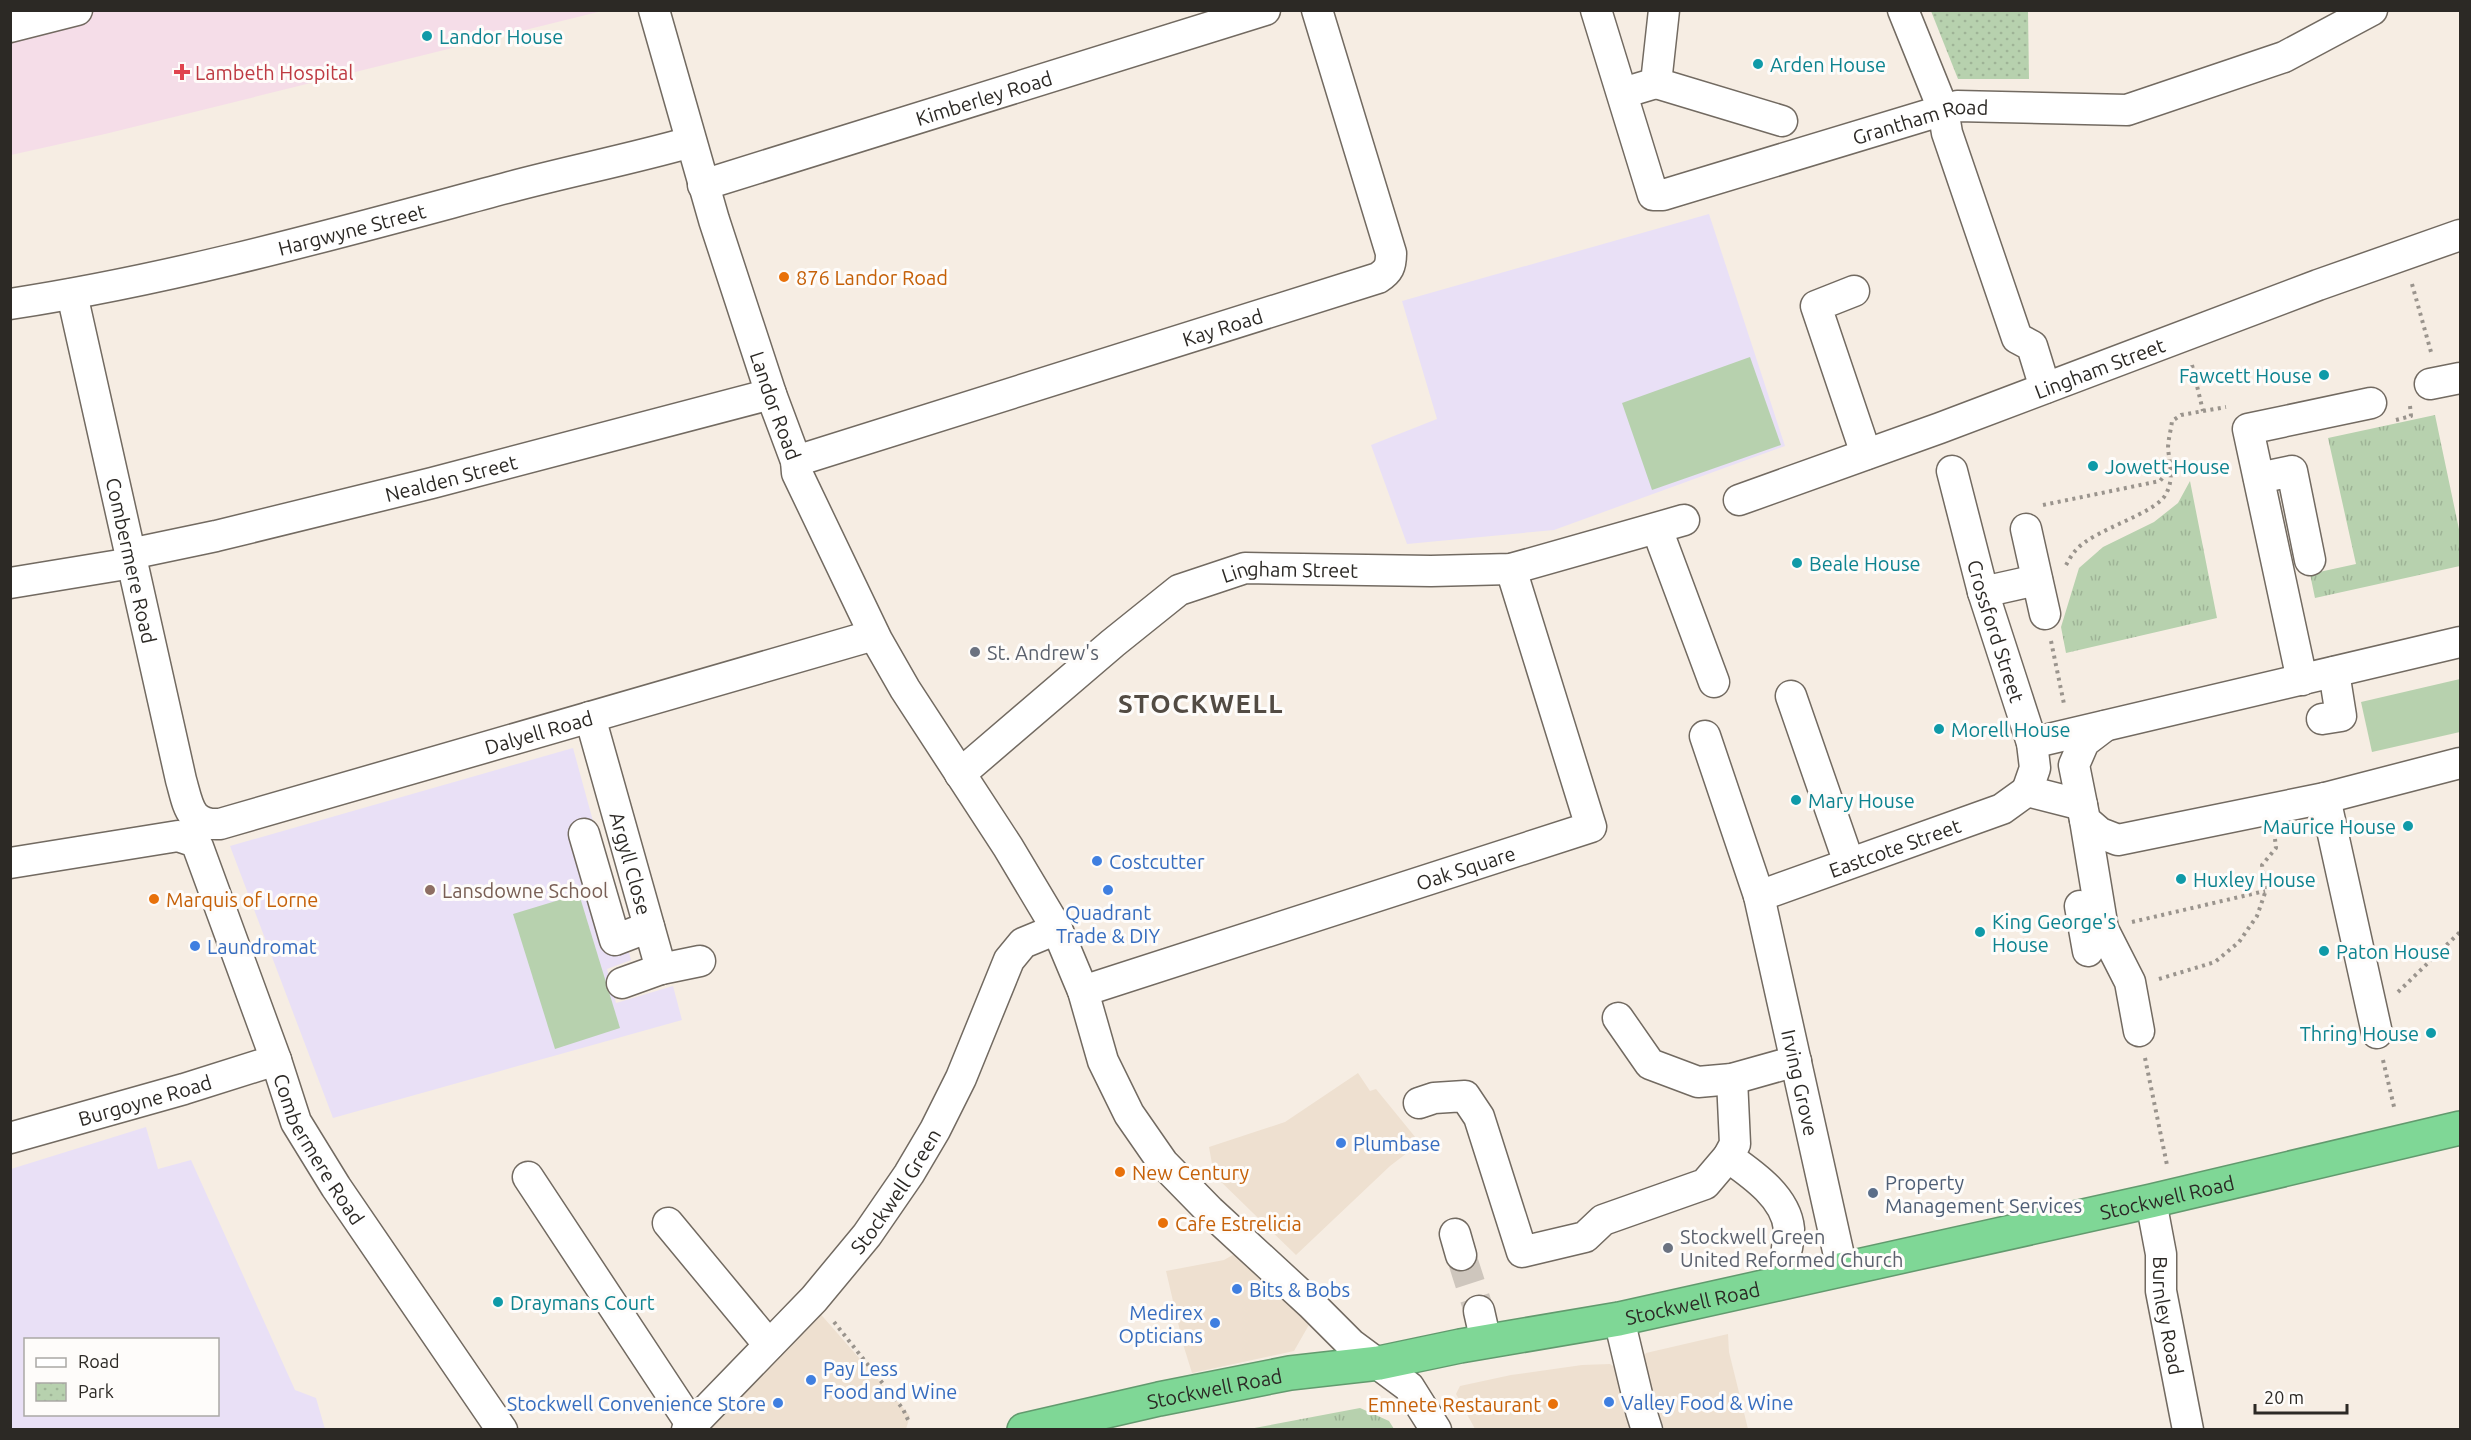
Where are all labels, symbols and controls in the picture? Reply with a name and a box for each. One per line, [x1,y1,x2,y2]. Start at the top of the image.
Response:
place label: Landor House [439,25,563,48]
marker: Landor House [420,29,434,43]
place label: Arden House [1770,53,1886,76]
marker: Arden House [1751,57,1765,71]
place label: Lambeth Hospital [195,61,354,84]
marker: Lambeth Hospital [173,63,191,81]
street label: Kimberley Road [913,66,1055,130]
street label: Grantham Road [1850,94,1989,149]
street label: Hargwyne Street [275,199,428,259]
place label: 876 Landor Road [796,266,948,289]
marker: 876 Landor Road [777,270,791,284]
street label: Kay Road [1179,304,1265,350]
street label: Lingham Street [2031,333,2168,403]
street label: Landor Road [746,348,806,463]
place label: Fawcett House [2179,364,2312,387]
marker: Fawcett House [2317,368,2331,382]
street label: Nealden Street [383,450,520,506]
place label: Jowett House [2105,455,2230,478]
marker: Jowett House [2086,459,2100,473]
street label: Combermere Road [102,475,161,645]
place label: Beale House [1809,552,1921,575]
street label: Lingham Street [1218,556,1358,587]
marker: Beale House [1790,556,1804,570]
street label: Crossford Street [1964,557,2029,705]
place label: St. Andrew's [987,641,1099,664]
marker: St. Andrew's [968,645,982,659]
district label: STOCKWELL [1118,689,1284,718]
street label: Dalyell Road [482,705,595,758]
place label: Morell House [1951,718,2071,741]
marker: Morell House [1932,722,1946,736]
place label: Mary House [1808,789,1915,812]
marker: Mary House [1789,793,1803,807]
street label: Argyll Close [606,809,657,917]
street label: Eastcote Street [1826,813,1964,882]
place label: Maurice House [2263,815,2396,838]
marker: Maurice House [2401,819,2415,833]
street label: Oak Square [1413,841,1518,894]
place label: Costcutter [1109,850,1205,873]
marker: Costcutter [1090,854,1104,868]
place label: Huxley House [2193,868,2316,891]
marker: Huxley House [2174,872,2188,886]
place label: Lansdowne School [442,879,608,902]
marker: Lansdowne School [423,883,437,897]
marker: Quadrant Trade & DIY [1101,883,1115,897]
place label: Marquis of Lorne [166,888,318,911]
marker: Marquis of Lorne [147,892,161,906]
place label: Quadrant Trade & DIY [1056,901,1160,947]
place label: King George's House [1992,910,2116,956]
marker: King George's House [1973,925,1987,939]
place label: Laundromat [207,935,317,958]
marker: Laundromat [188,939,202,953]
place label: Paton House [2336,940,2450,963]
marker: Paton House [2317,944,2331,958]
place label: Thring House [2300,1022,2419,1045]
marker: Thring House [2424,1026,2438,1040]
street label: Irving Grove [1777,1027,1824,1138]
street label: Burgoyne Road [75,1070,214,1130]
street label: Combermere Road [270,1071,369,1229]
street label: Stockwell Green [845,1124,945,1258]
place label: Plumbase [1353,1132,1441,1155]
marker: Plumbase [1334,1136,1348,1150]
place label: New Century [1132,1161,1249,1184]
marker: New Century [1113,1165,1127,1179]
street label: Stockwell Road [2098,1170,2236,1224]
place label: Property Management Services [1885,1171,2082,1217]
marker: Property Management Services [1866,1186,1880,1200]
place label: Cafe Estrelicia [1175,1212,1302,1235]
marker: Cafe Estrelicia [1156,1216,1170,1230]
place label: Stockwell Green United Reformed Church [1680,1225,1903,1271]
marker: Stockwell Green United Reformed Church [1661,1241,1675,1255]
street label: Burnley Road [2149,1256,2188,1377]
street label: Stockwell Road [1623,1277,1762,1329]
place label: Bits & Bobs [1249,1278,1350,1301]
marker: Bits & Bobs [1230,1282,1244,1296]
place label: Draymans Court [510,1291,655,1314]
marker: Draymans Court [491,1295,505,1309]
place label: Medirex Opticians [1119,1301,1203,1347]
marker: Medirex Opticians [1208,1316,1222,1330]
legend [24,1338,219,1416]
text: Road [78,1351,120,1371]
place label: Pay Less Food and Wine [823,1357,957,1403]
street label: Stockwell Road [1145,1363,1284,1413]
marker: Pay Less Food and Wine [804,1373,818,1387]
scale bar [2255,1377,2346,1415]
text: Park [78,1381,114,1401]
text: 20 m [2264,1387,2304,1407]
place label: Valley Food & Wine [1621,1391,1793,1414]
place label: Stockwell Convenience Store [507,1392,766,1415]
place label: Emnete Restaurant [1368,1393,1541,1416]
marker: Valley Food & Wine [1602,1395,1616,1409]
marker: Stockwell Convenience Store [771,1396,785,1410]
marker: Emnete Restaurant [1546,1397,1560,1411]

